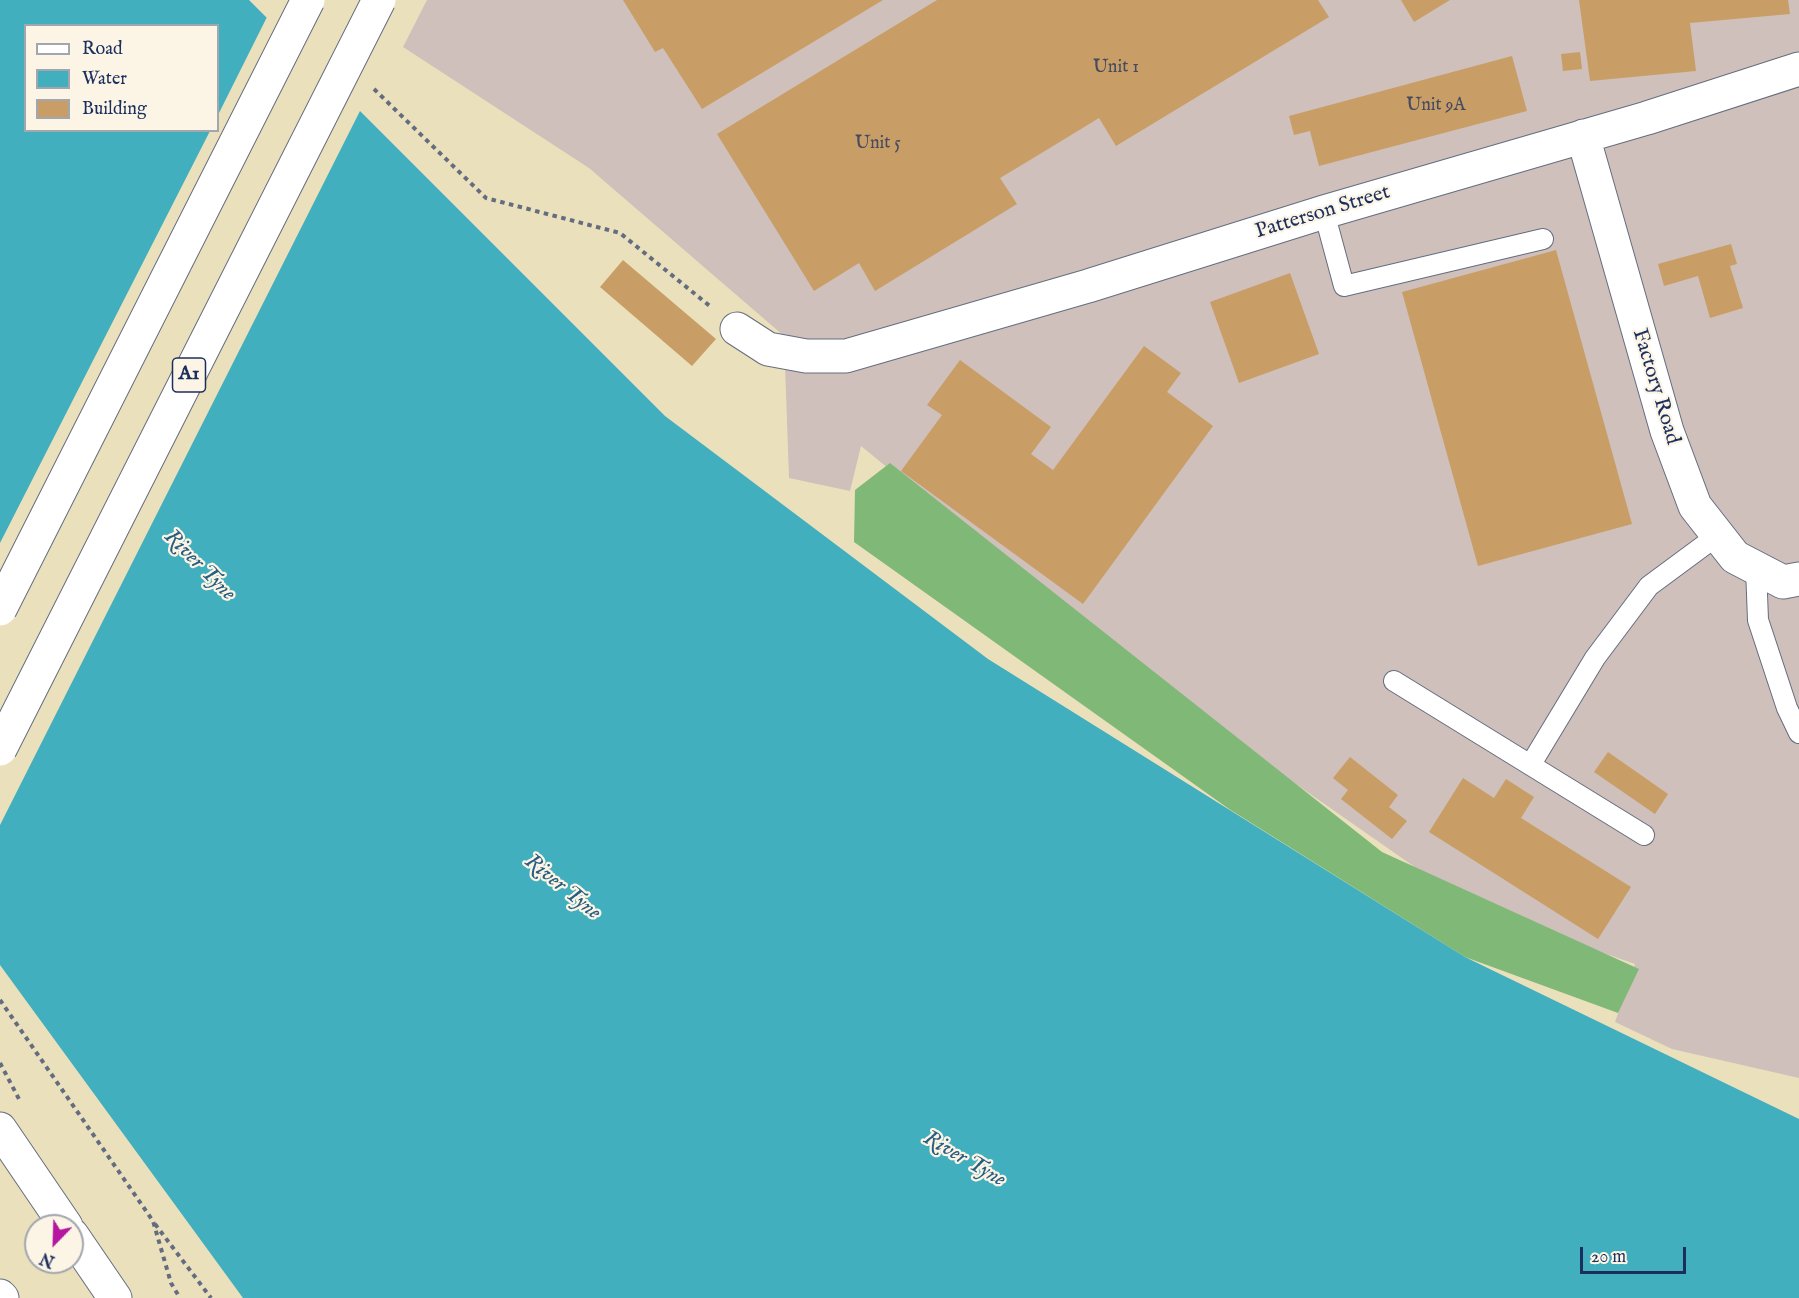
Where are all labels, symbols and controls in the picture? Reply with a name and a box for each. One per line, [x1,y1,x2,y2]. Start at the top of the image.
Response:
legend [24,24,219,132]
text: Road [82,38,123,61]
house number: Unit 1 [1093,57,1139,79]
text: Water [82,68,127,91]
house number: Unit 9A [1406,95,1466,117]
text: Building [82,98,147,121]
house number: Unit 5 [855,133,901,155]
street label: Patterson Street [1253,181,1393,245]
street label: Factory Road [1625,326,1685,448]
road number: A1 [172,358,206,392]
water label: River Tyne [158,525,240,607]
water label: River Tyne [519,849,605,927]
water label: River Tyne [918,1126,1010,1194]
north arrow [24,1214,84,1274]
scale bar [1583,1235,1690,1273]
text: 20 m [1591,1246,1626,1269]
text: N [37,1247,58,1271]

